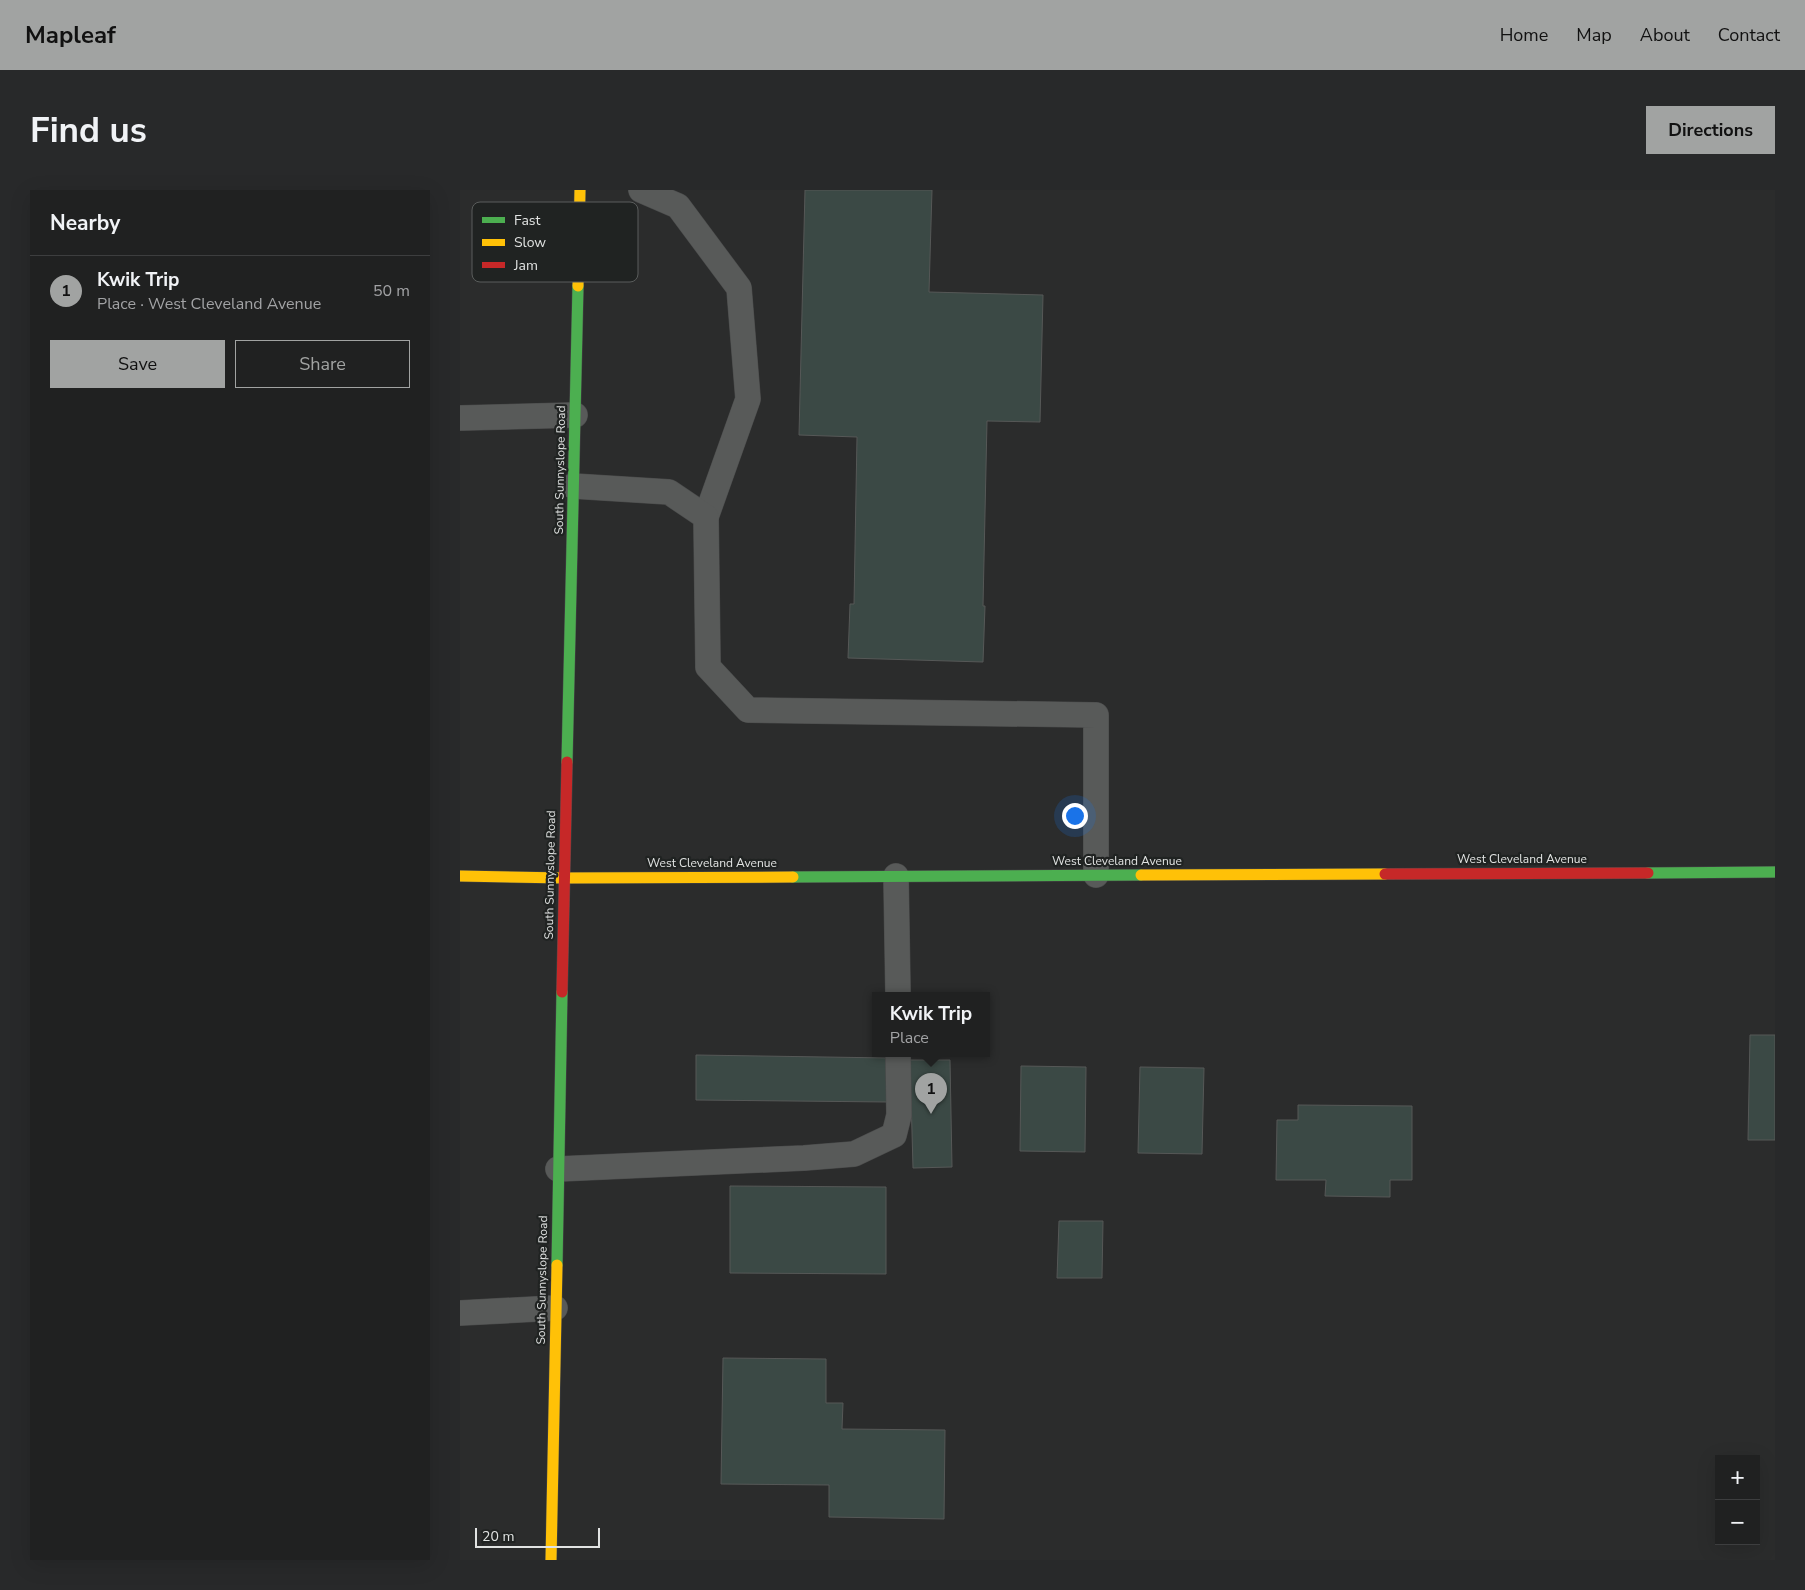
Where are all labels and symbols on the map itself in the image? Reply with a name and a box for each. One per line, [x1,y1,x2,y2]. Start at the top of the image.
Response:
legend [472,202,638,282]
text: Fast [514,211,540,230]
text: Slow [514,233,546,252]
text: Jam [513,256,538,275]
street label: South Sunnyslope Road [551,405,569,535]
your location [1062,803,1088,829]
street label: South Sunnyslope Road [541,810,559,940]
street label: West Cleveland Avenue [1457,851,1587,867]
street label: West Cleveland Avenue [1052,853,1182,869]
street label: West Cleveland Avenue [647,855,777,871]
pin: 1 [915,1073,947,1114]
street label: South Sunnyslope Road [533,1215,551,1345]
scale bar [475,1525,600,1548]

